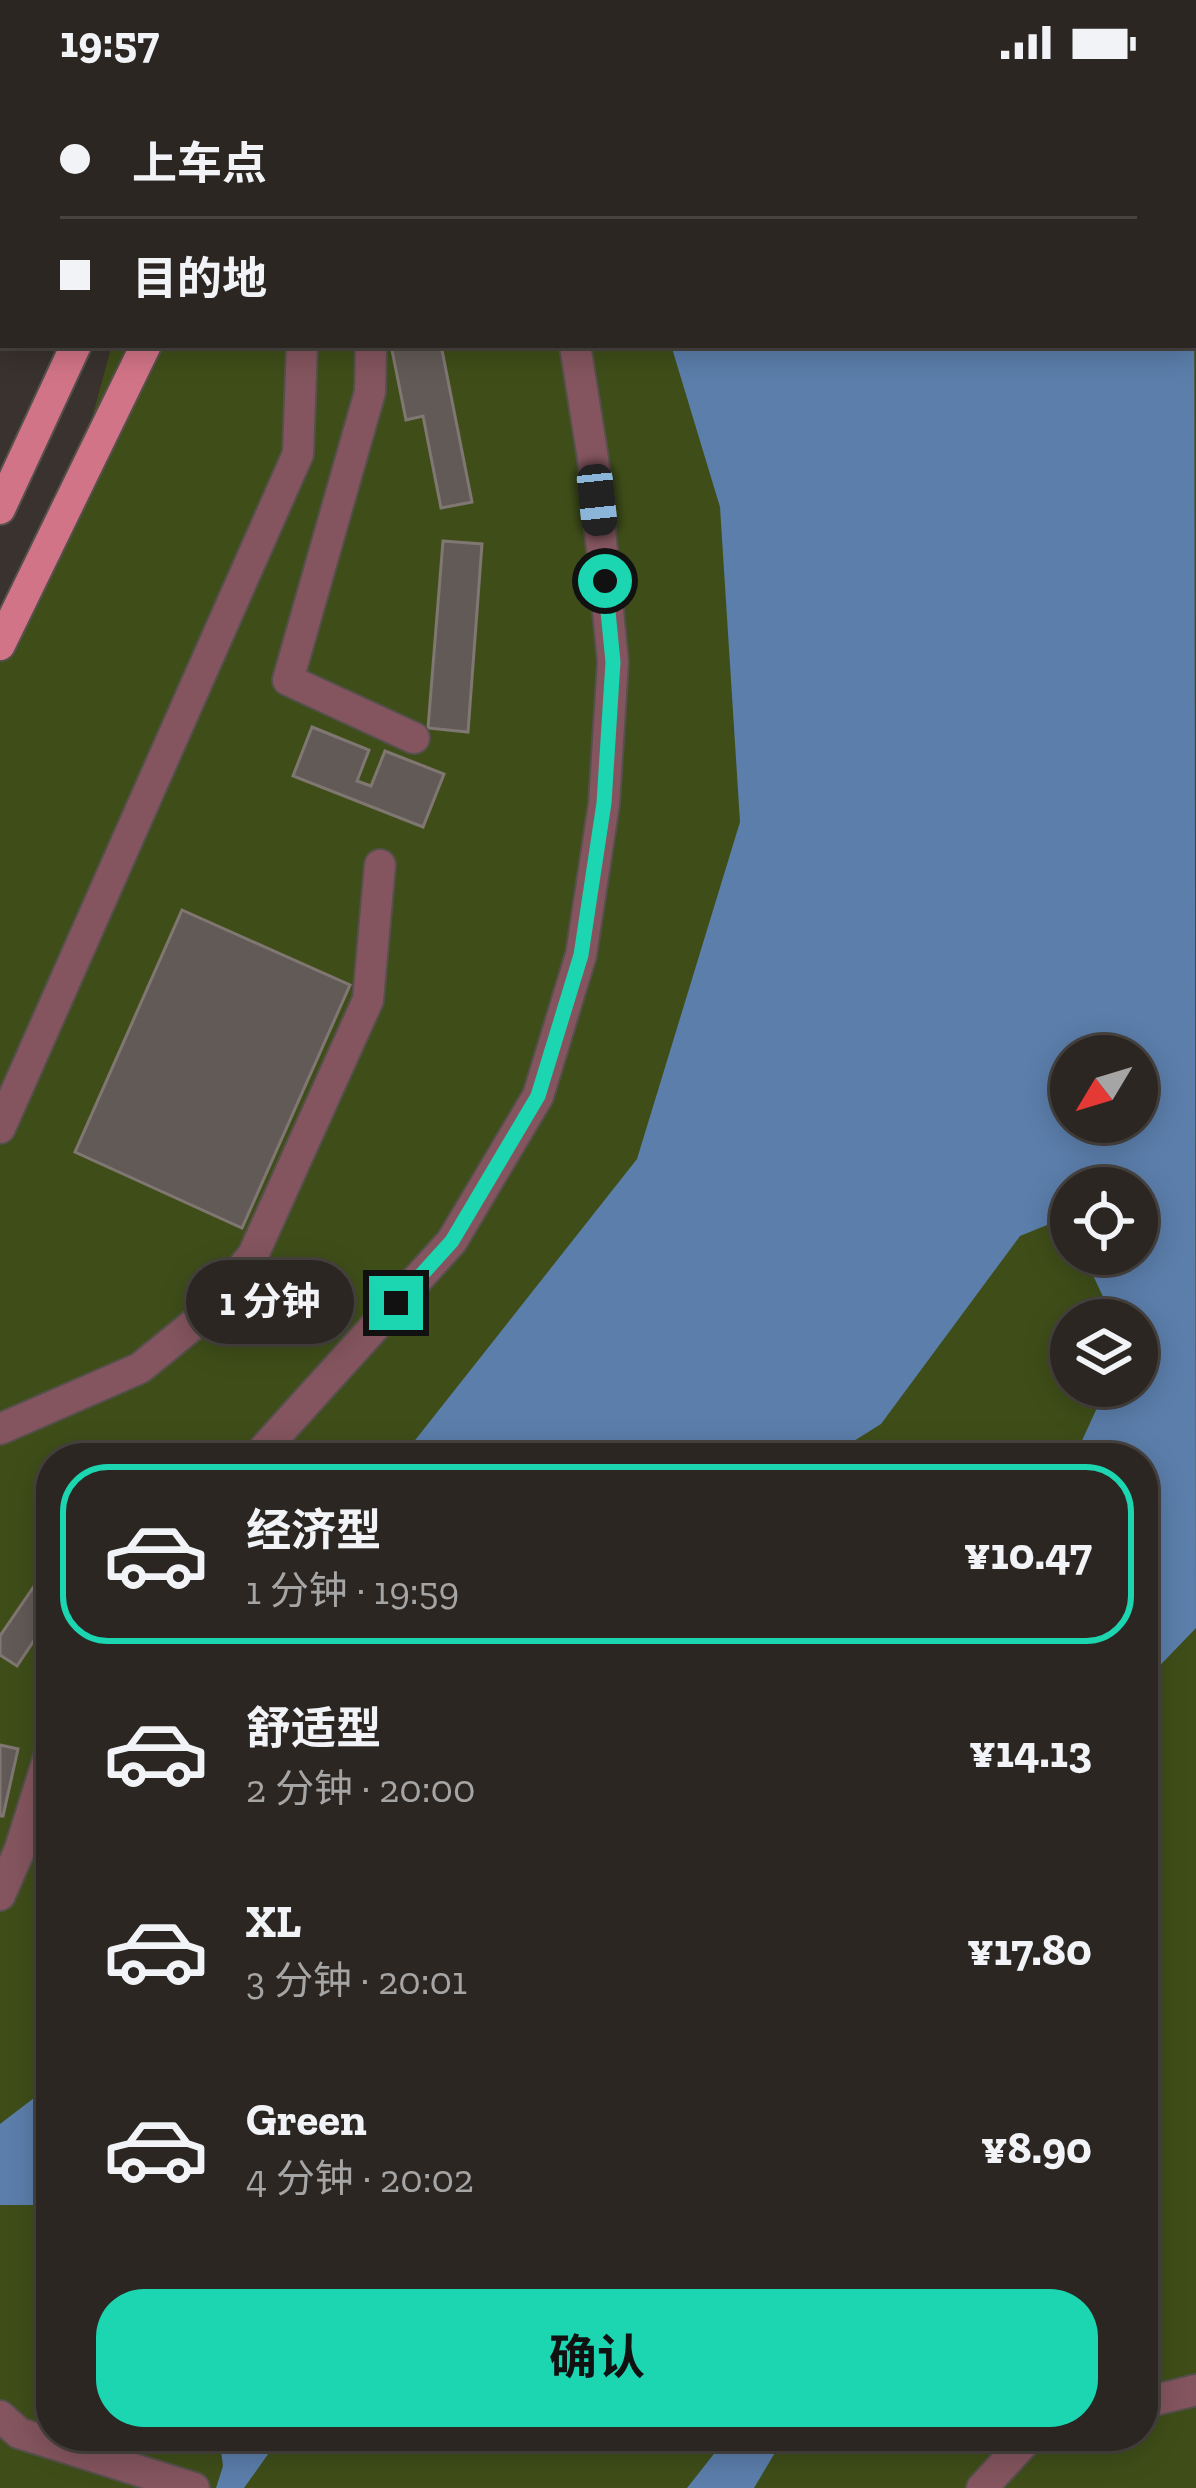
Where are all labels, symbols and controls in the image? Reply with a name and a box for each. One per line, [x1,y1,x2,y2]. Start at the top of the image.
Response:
text: 19:57 [60,15,159,69]
text: 上车点 [132,137,267,191]
text: 目的地 [132,252,267,306]
car [575,462,619,538]
route start [578,554,632,608]
north arrow [1050,1035,1158,1143]
map controls [1050,1035,1158,1407]
button: locate [1050,1167,1158,1275]
callout: 1 分钟 [186,1261,354,1345]
route end [369,1276,423,1330]
text: 1 分钟 [219,1278,321,1325]
button: layers [1050,1299,1158,1407]
icon: car [102,1500,210,1608]
text: 经济型 [246,1504,381,1558]
text: ¥10.47 [964,1527,1092,1581]
text: 1 分钟 · 19:59 [246,1567,459,1614]
icon: car [102,1698,210,1806]
text: 舒适型 [246,1702,381,1756]
text: ¥14.13 [969,1725,1092,1779]
text: 2 分钟 · 20:00 [246,1765,475,1812]
text: XL [246,1895,301,1949]
icon: car [102,1896,210,2004]
text: ¥17.80 [967,1923,1092,1977]
text: 3 分钟 · 20:01 [246,1957,467,2004]
text: Green [246,2093,367,2147]
icon: car [102,2094,210,2202]
text: ¥8.90 [981,2121,1092,2175]
text: 4 分钟 · 20:02 [246,2155,474,2202]
button: 确认 [96,2289,1098,2427]

